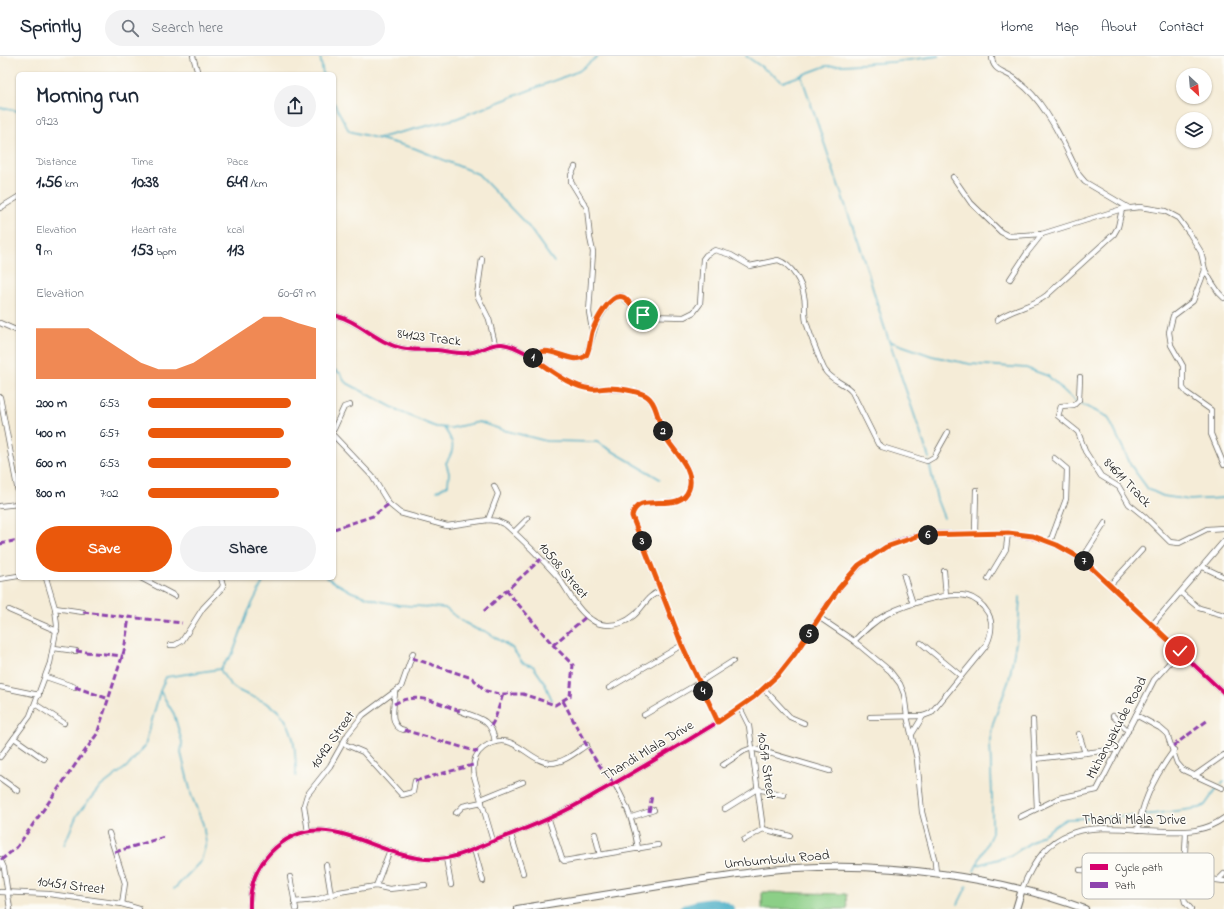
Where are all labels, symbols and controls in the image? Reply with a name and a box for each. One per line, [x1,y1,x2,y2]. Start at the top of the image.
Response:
search box [105,10,385,46]
text: Sprintly [20,14,81,41]
icon: search [119,17,141,39]
text: Search here [151,17,223,39]
text: Home [1001,17,1033,38]
text: Map [1055,17,1079,38]
text: About [1101,17,1137,38]
text: Contact [1159,17,1204,38]
north arrow [1176,68,1212,104]
map controls [1176,68,1212,148]
text: Morning run [36,81,139,113]
button: share [274,85,316,127]
text: 09:23 [36,112,58,131]
button: layers [1176,112,1212,148]
text: Distance [36,154,77,170]
text: Time [131,154,153,170]
text: Pace [227,154,248,170]
text: 1.56 [36,170,62,195]
text: 10:38 [131,170,159,195]
text: 6:49 [227,170,248,195]
text: km [62,176,78,192]
text: /km [248,176,267,192]
text: Elevation [36,222,76,238]
text: Heart rate [131,222,176,238]
text: kcal [227,222,244,238]
text: 9 [36,238,41,263]
text: 153 [131,238,153,263]
text: 113 [227,238,245,263]
text: m [41,244,52,260]
text: bpm [153,244,177,260]
text: Elevation [36,284,84,303]
text: 60–69 m [278,284,316,303]
pin [626,298,660,332]
icon: arrive [632,304,654,326]
street label: 84123 Track [396,324,463,352]
pin: 1 [523,348,543,368]
text: 1 [531,350,535,366]
text: 200 m [36,394,67,413]
text: 6:53 [100,394,120,413]
pin: 2 [653,421,673,441]
text: 2 [660,423,666,439]
text: 400 m [36,424,66,443]
text: 6:57 [100,424,120,443]
street label: 84611 Track [1098,453,1157,513]
text: 600 m [36,454,66,473]
text: 6:53 [100,454,120,473]
text: 800 m [36,484,65,503]
text: 7:02 [100,484,119,503]
pin: 6 [918,525,938,545]
button: Save [36,526,172,572]
button: Share [180,526,316,572]
text: 6 [926,527,930,543]
pin: 3 [632,531,652,551]
text: 3 [640,533,644,549]
street label: 10508 Street [533,538,593,604]
pin: 7 [1074,551,1094,571]
text: 7 [1082,553,1086,569]
pin: 5 [799,624,819,644]
text: 5 [806,626,812,642]
pin [1163,634,1197,668]
icon: check [1169,640,1191,662]
street label: Mkhanyakude Road [1081,673,1154,783]
pin: 4 [693,681,713,701]
text: 4 [701,683,705,699]
street label: 10492 Street [305,707,361,773]
street label: Thandi Mlala Drive [598,715,699,787]
street label: 10517 Street [751,731,781,801]
street label: Thandi Mlala Drive [1082,810,1187,831]
street label: Umbumbulu Road [724,845,831,875]
legend [1082,853,1214,899]
text: Cycle path [1115,860,1163,877]
street label: 10451 Street [36,871,106,901]
text: Path [1115,878,1136,894]

